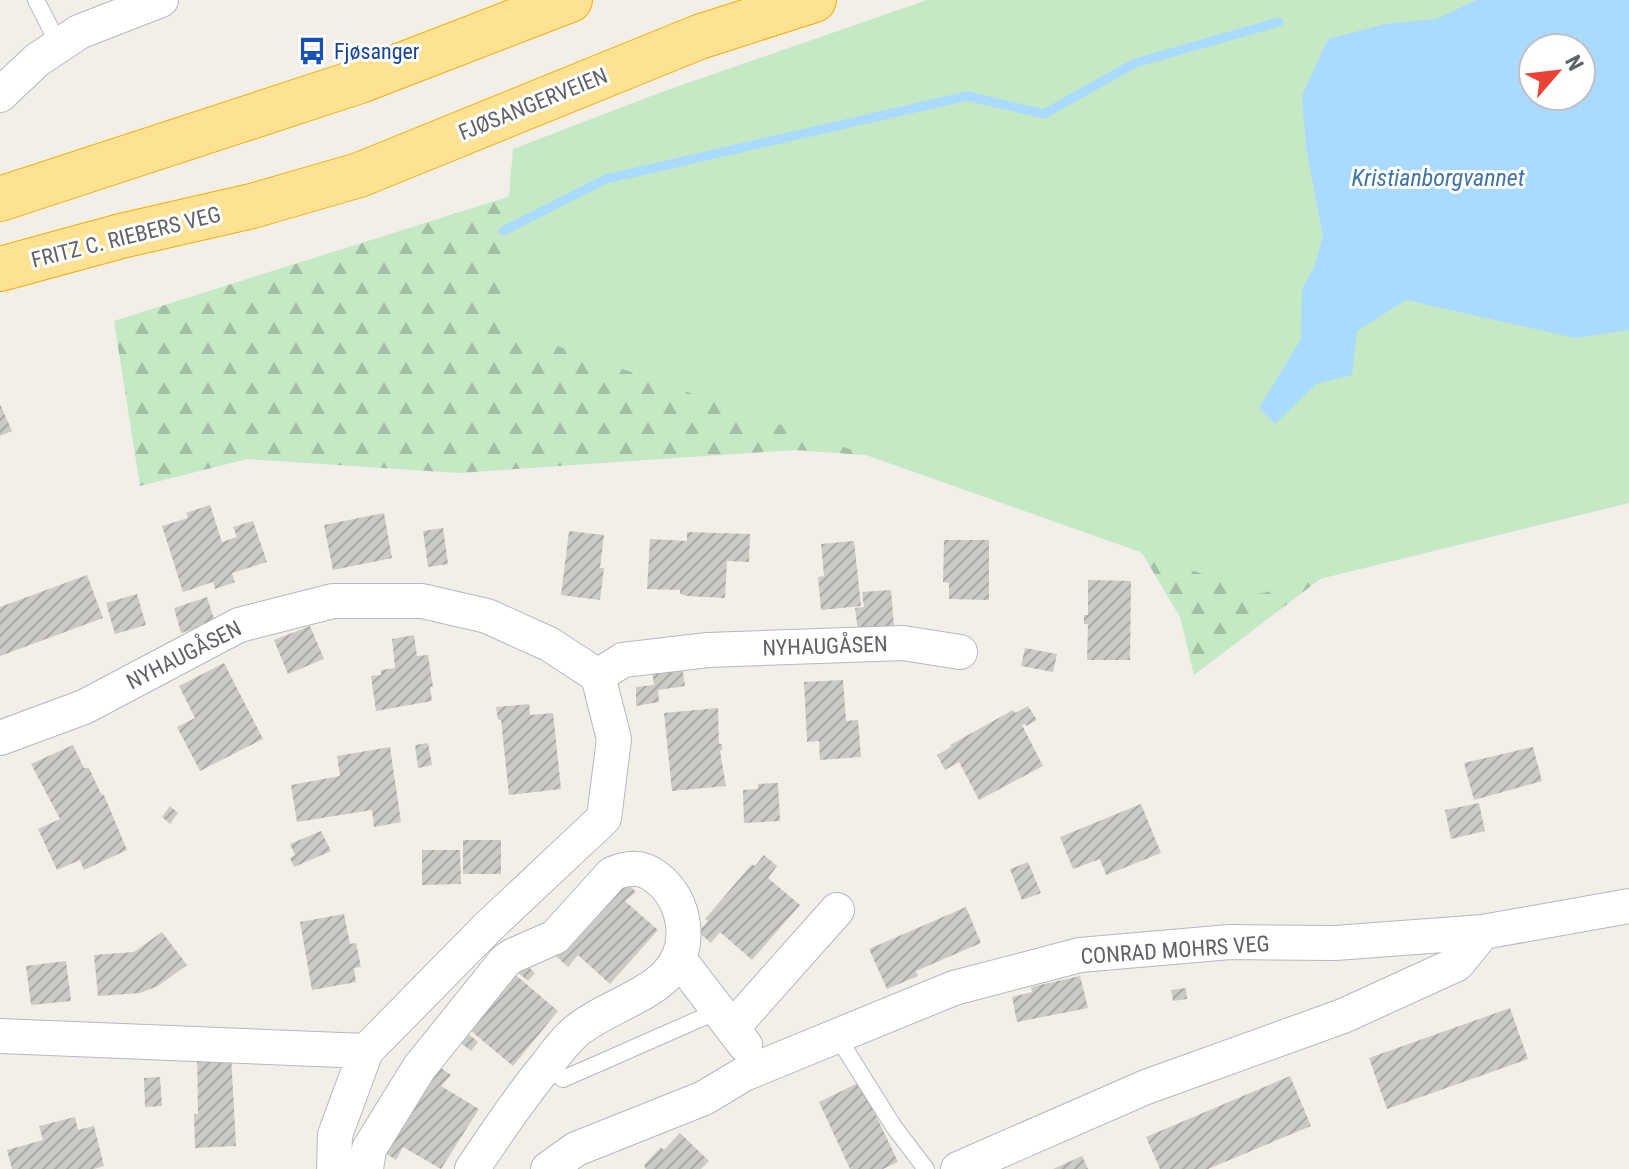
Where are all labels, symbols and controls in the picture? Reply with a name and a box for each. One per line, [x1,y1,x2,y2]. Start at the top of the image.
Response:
north arrow [1517,32,1597,112]
bus stop icon: Fjøsanger [297,36,327,66]
place label: Fjøsanger [334,39,420,64]
text: N [1560,51,1588,75]
street label: FJØSANGERVEIEN [455,63,611,145]
water label: Kristianborgvannet [1351,164,1525,192]
street label: FRITZ C. RIEBERS VEG [29,201,223,273]
street label: NYHAUGÅSEN [122,615,245,695]
street label: NYHAUGÅSEN [762,630,888,661]
street label: CONRAD MOHRS VEG [1080,931,1270,969]

